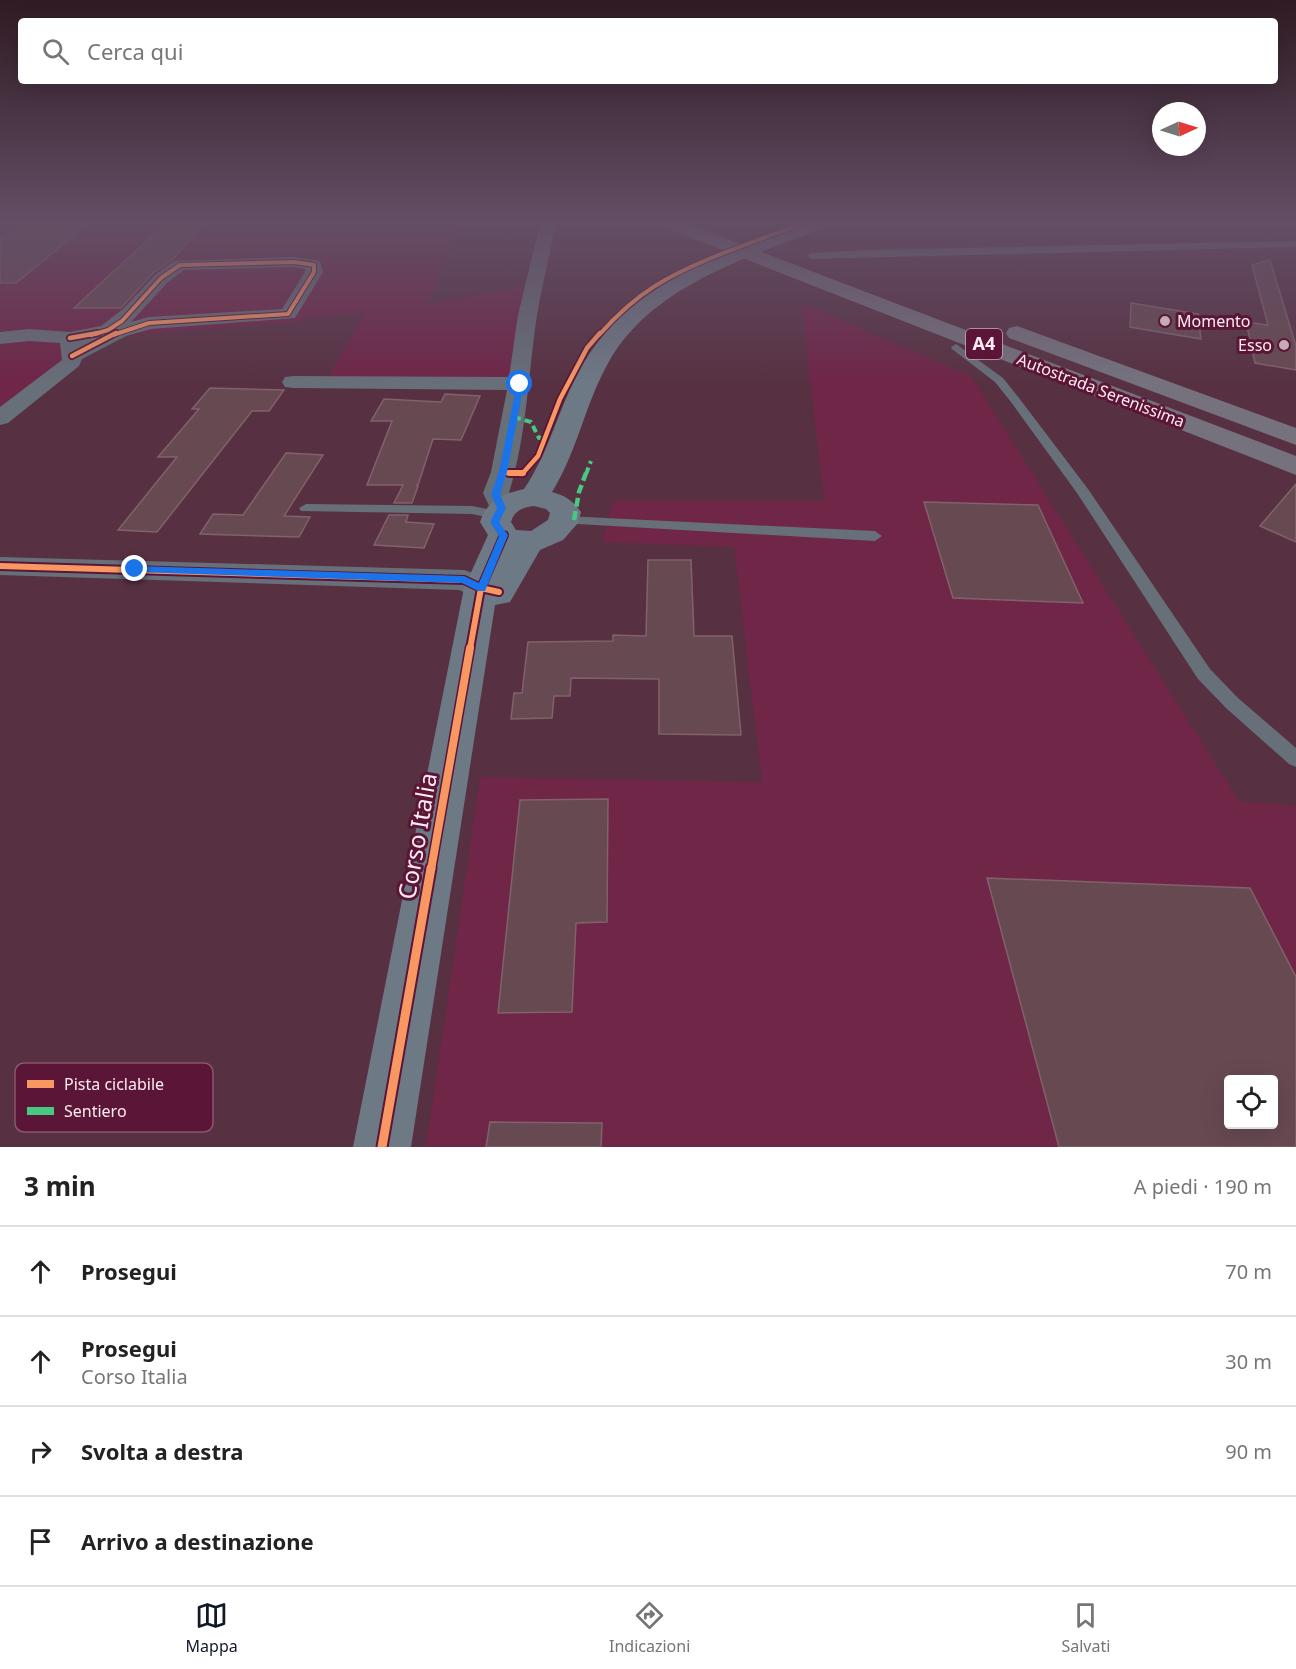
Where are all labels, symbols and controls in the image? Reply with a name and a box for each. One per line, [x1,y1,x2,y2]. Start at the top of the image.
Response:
search box [18,18,1278,84]
icon: search [39,35,72,68]
text: Cerca qui [87,36,183,66]
north arrow [1152,102,1206,156]
place label: Momento [1177,310,1251,332]
marker: Momento [1158,314,1172,328]
road number: A4 [966,329,1002,359]
place label: Esso [1238,334,1272,356]
marker: Esso [1277,338,1291,352]
street label: Autostrada Serenissima [1014,348,1188,432]
route start [506,370,532,396]
route end [121,555,147,581]
street label: Corso Italia [389,770,444,902]
legend [15,1063,213,1132]
text: Pista ciclabile [64,1073,164,1095]
map controls [1224,1075,1278,1129]
button: locate [1224,1075,1278,1129]
text: Sentiero [64,1100,127,1122]
text: 3 min [24,1168,96,1204]
text: A piedi · 190 m [1134,1173,1272,1200]
icon: ahead [24,1255,57,1288]
text: Prosegui [81,1256,177,1286]
text: 70 m [1225,1258,1272,1285]
text: Prosegui [81,1333,177,1363]
icon: ahead [24,1345,57,1378]
text: 30 m [1225,1348,1272,1375]
text: Corso Italia [81,1363,188,1390]
icon: right [24,1435,57,1468]
text: Svolta a destra [81,1436,244,1466]
text: 90 m [1225,1438,1272,1465]
icon: arrive [24,1525,57,1558]
text: Arrivo a destinazione [81,1526,314,1556]
tab: Mappa [186,1599,238,1657]
tab: Indicazioni [609,1599,690,1657]
tab: Salvati [1061,1599,1110,1657]

